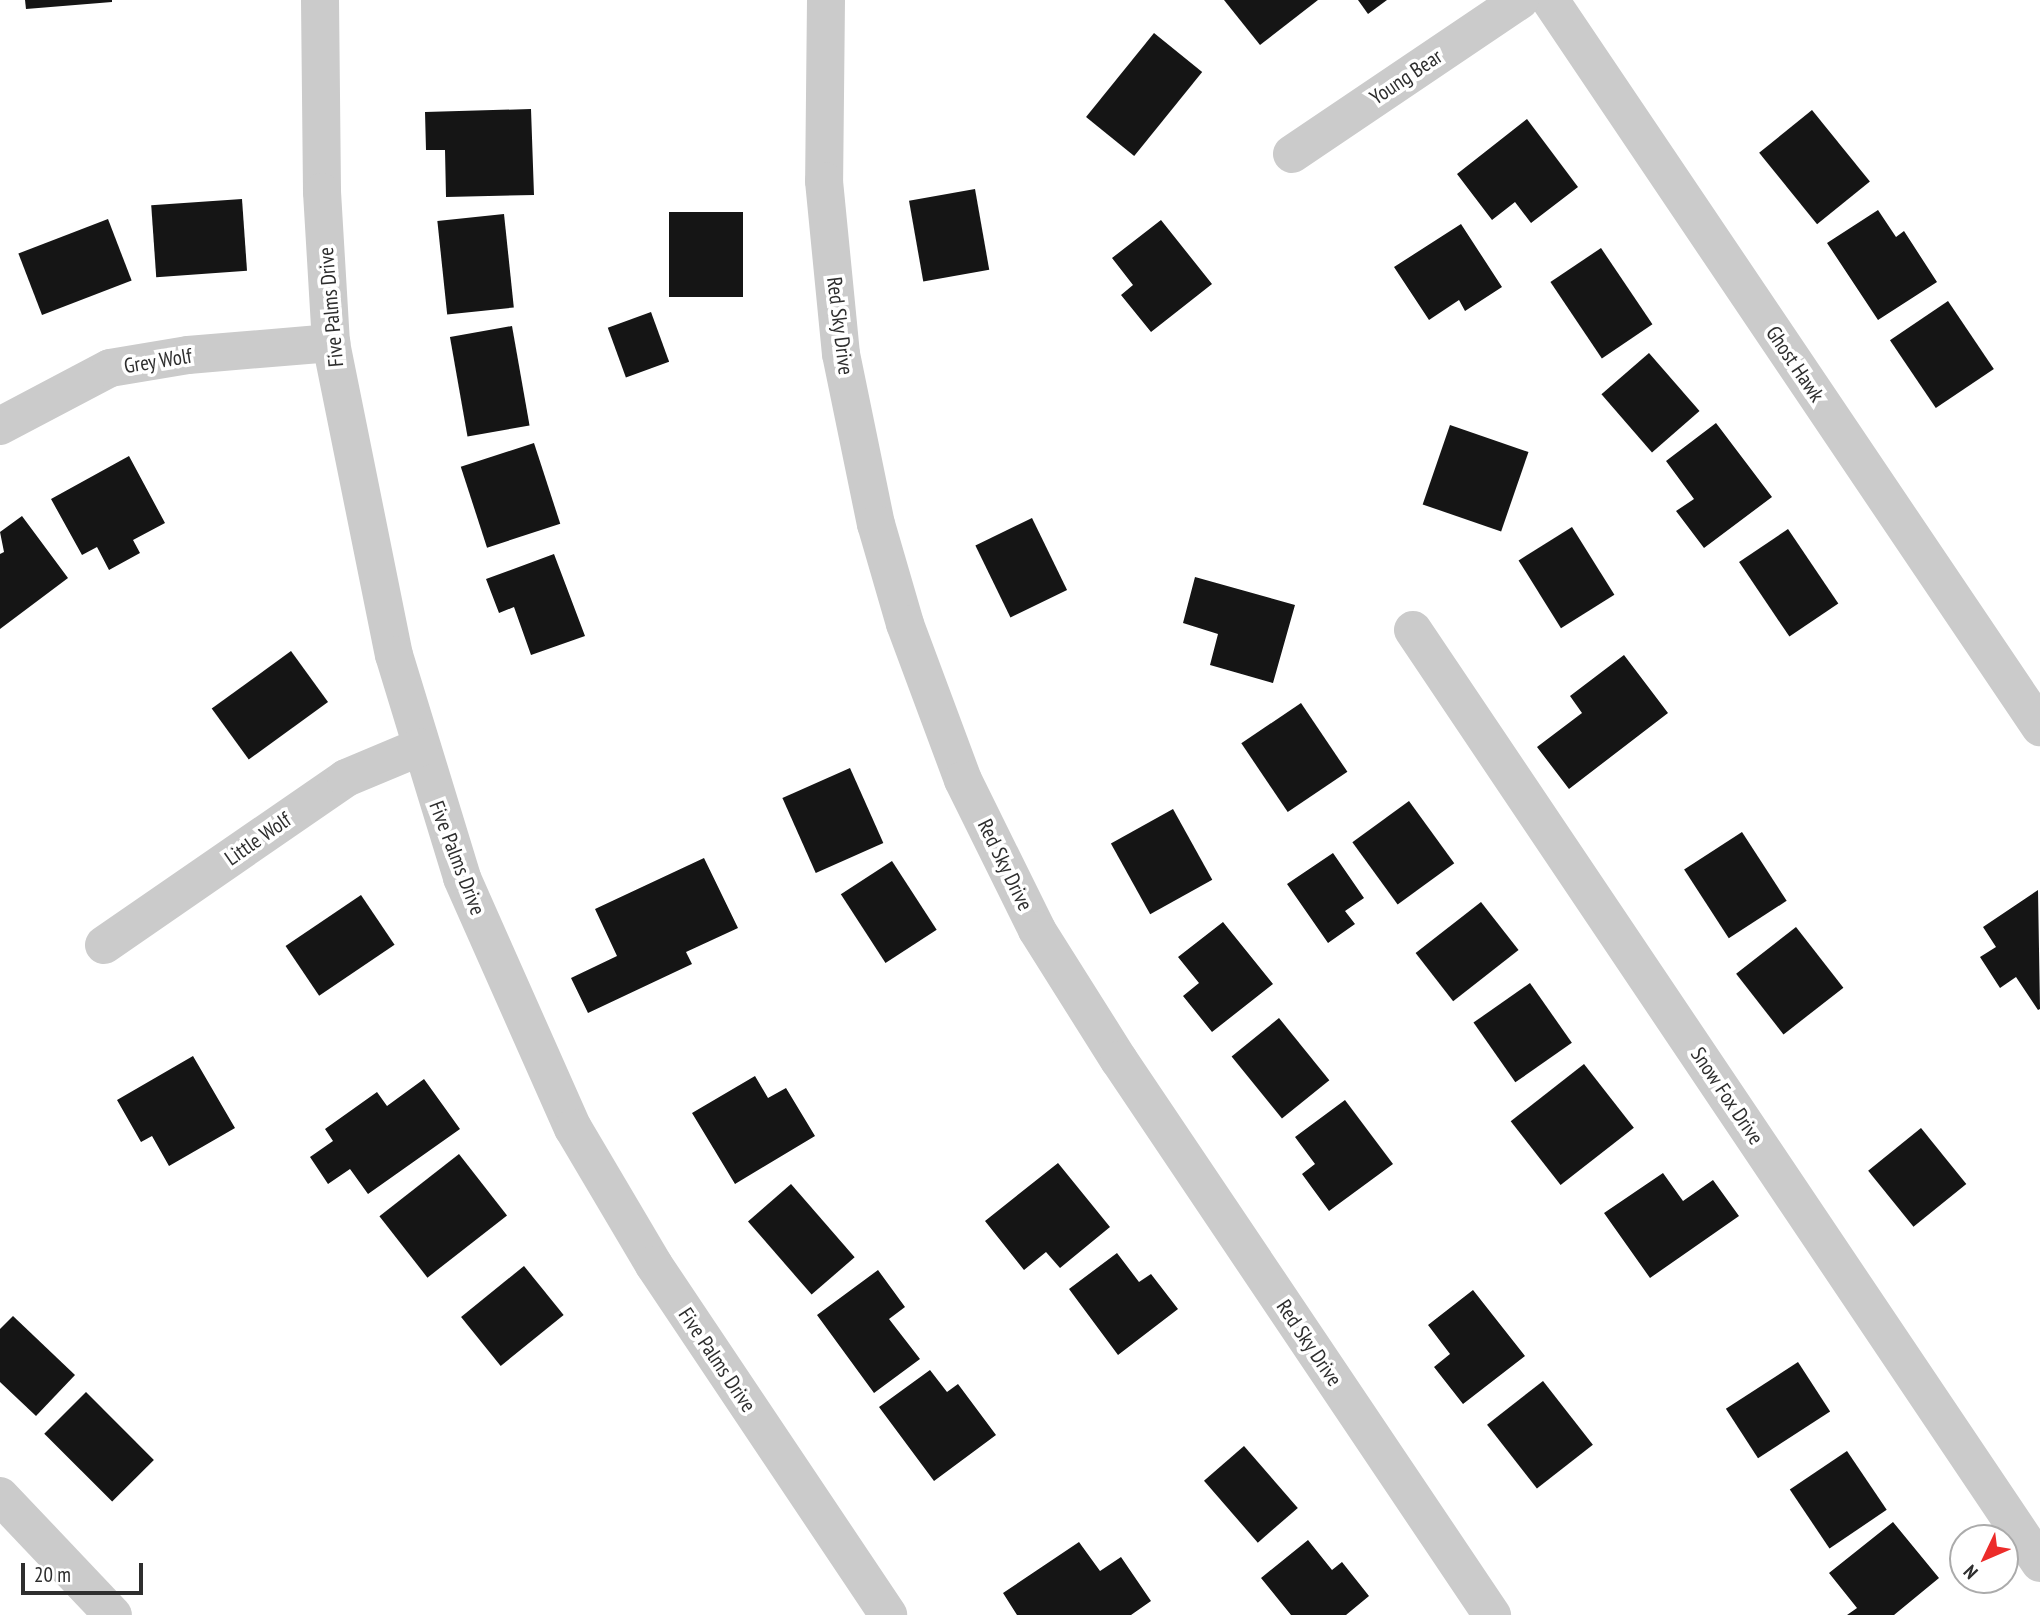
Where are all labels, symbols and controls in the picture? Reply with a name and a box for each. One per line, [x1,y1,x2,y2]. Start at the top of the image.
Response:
street label: Young Bear [1365,44,1447,110]
street label: Five Palms Drive [313,246,349,368]
street label: Red Sky Drive [821,275,859,377]
street label: Ghost Hawk [1760,321,1830,407]
street label: Grey Wolf [122,343,194,379]
street label: Five Palms Drive [424,797,490,919]
street label: Little Wolf [220,807,296,871]
street label: Red Sky Drive [972,815,1038,915]
street label: Snow Fox Drive [1685,1042,1769,1150]
street label: Red Sky Drive [1271,1295,1347,1391]
street label: Five Palms Drive [673,1303,761,1417]
north arrow [1949,1524,2019,1594]
scale bar [24,1548,147,1592]
text: N [1958,1560,1983,1584]
text: 20 m [34,1561,71,1588]

